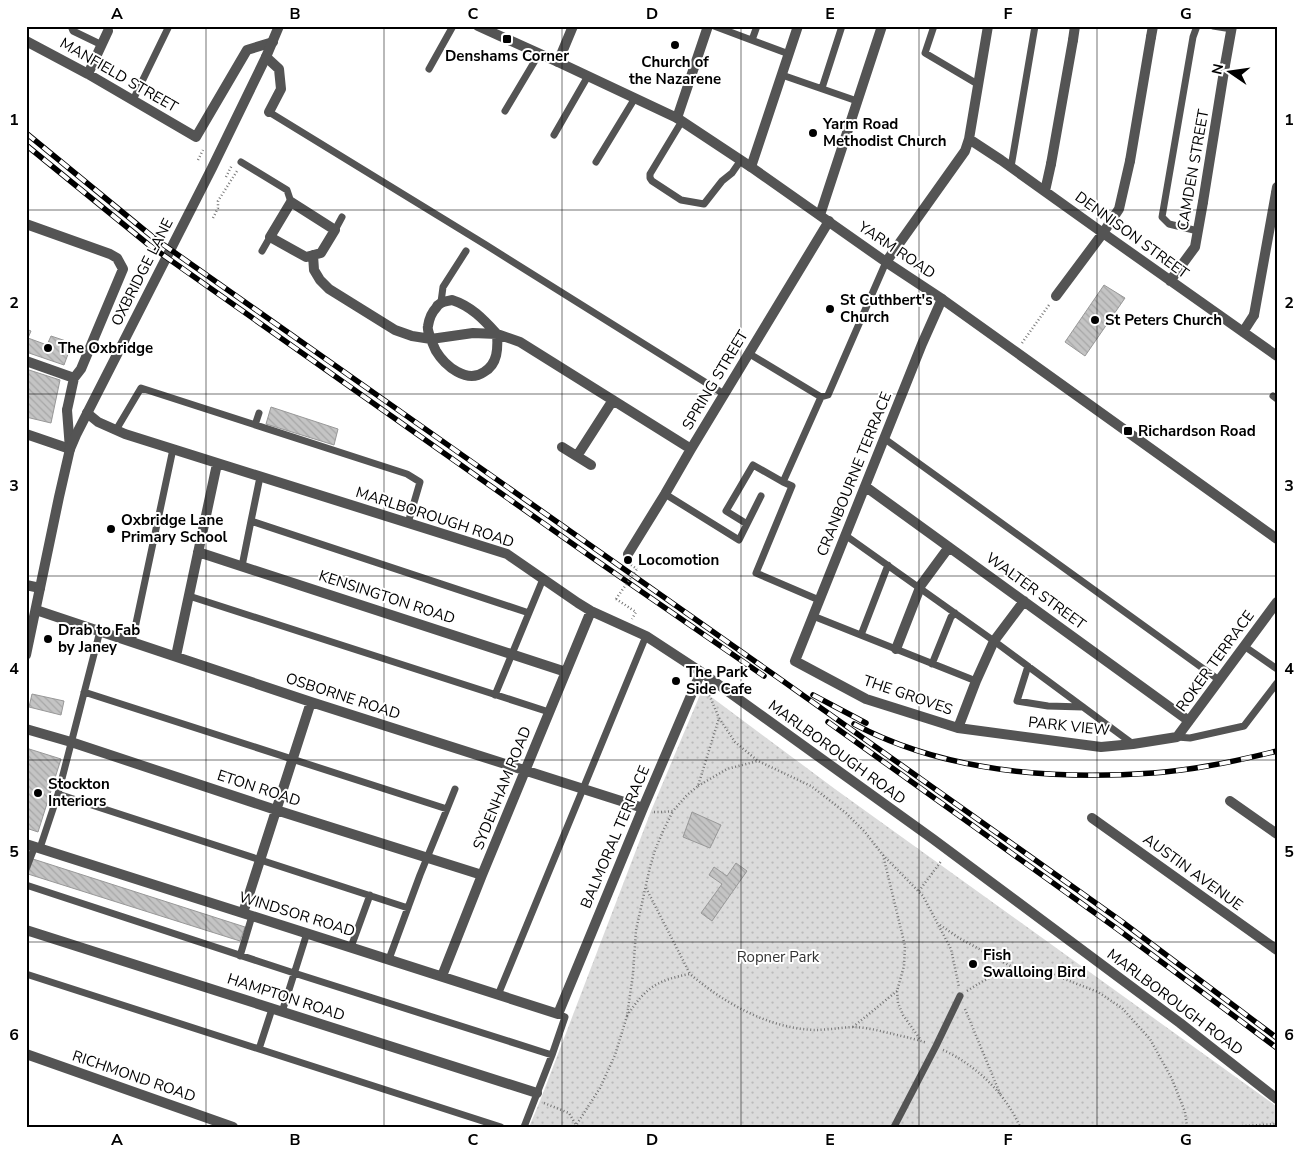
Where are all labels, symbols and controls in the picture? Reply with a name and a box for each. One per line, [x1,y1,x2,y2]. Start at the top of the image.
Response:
text: A [111,3,123,25]
text: B [289,3,301,25]
text: C [468,3,479,25]
text: D [646,3,658,25]
text: E [825,3,835,25]
text: F [1004,3,1013,25]
text: G [1180,3,1192,25]
street label: MANFIELD STREET [56,33,182,117]
marker: Denshams Corner [501,33,513,45]
marker: Church of the Nazarene [669,39,681,51]
place label: Denshams Corner [445,46,569,66]
north arrow [1206,48,1256,98]
place label: Church of the Nazarene [629,52,721,89]
text: N [1207,62,1228,76]
street label: CAMDEN STREET [1172,108,1214,232]
text: 1 [9,109,19,131]
text: 1 [1284,109,1294,131]
place label: Yarm Road Methodist Church [822,114,946,151]
marker: Yarm Road Methodist Church [807,127,819,139]
street label: DENNISON STREET [1071,187,1193,283]
street label: OXBRIDGE LANE [106,215,178,329]
street label: YARM ROAD [854,216,939,283]
place label: St Cuthbert's Church [840,290,933,327]
text: 2 [9,292,19,314]
text: 2 [1284,292,1294,314]
marker: St Cuthbert's Church [824,303,836,315]
place label: St Peters Church [1105,310,1222,330]
marker: St Peters Church [1089,314,1101,326]
street label: SPRING STREET [677,326,753,434]
place label: The Oxbridge [58,338,153,358]
marker: The Oxbridge [42,342,54,354]
street label: CRANBOURNE TERRACE [812,389,896,559]
place label: Richardson Road [1138,421,1256,441]
marker: Richardson Road [1122,425,1134,437]
text: 3 [9,475,19,497]
text: 3 [1284,475,1294,497]
street label: MARLBOROUGH ROAD [353,482,517,552]
place label: Oxbridge Lane Primary School [121,510,228,547]
marker: Oxbridge Lane Primary School [105,523,117,535]
street label: WALTER STREET [982,548,1090,634]
place label: Locomotion [638,550,719,570]
marker: Locomotion [622,554,634,566]
street label: KENSINGTON ROAD [316,566,458,628]
street label: ROKER TERRACE [1171,606,1259,716]
place label: Drab to Fab by Janey [58,620,140,657]
marker: Drab to Fab by Janey [42,633,54,645]
text: 4 [9,658,19,680]
text: 4 [1284,658,1294,680]
place label: The Park Side Cafe [686,662,752,699]
street label: OSBORNE ROAD [283,668,403,724]
street label: THE GROVES [861,670,955,720]
marker: The Park Side Cafe [670,675,682,687]
street label: MARLBOROUGH ROAD [764,695,910,809]
street label: PARK VIEW [1027,712,1111,740]
street label: SYDENHAM ROAD [468,723,536,853]
street label: BALMORAL TERRACE [576,762,654,912]
street label: ETON ROAD [215,765,303,811]
place label: Stockton Interiors [48,774,110,811]
marker: Stockton Interiors [32,787,44,799]
street label: AUSTIN AVENUE [1139,829,1247,915]
text: 5 [9,841,19,863]
text: 5 [1284,841,1294,863]
street label: WINDSOR ROAD [236,887,358,941]
street label: MARLBOROUGH ROAD [1103,944,1247,1060]
place label: Fish Swalloing Bird [983,945,1086,982]
park label: Ropner Park [737,947,820,967]
marker: Fish Swalloing Bird [967,958,979,970]
street label: HAMPTON ROAD [225,969,347,1025]
text: 6 [9,1024,19,1046]
text: 6 [1284,1024,1294,1046]
street label: RICHMOND ROAD [70,1046,198,1106]
text: A [111,1129,123,1151]
text: B [289,1129,301,1151]
text: C [468,1129,479,1151]
text: D [646,1129,658,1151]
text: E [825,1129,835,1151]
text: F [1004,1129,1013,1151]
text: G [1180,1129,1192,1151]

